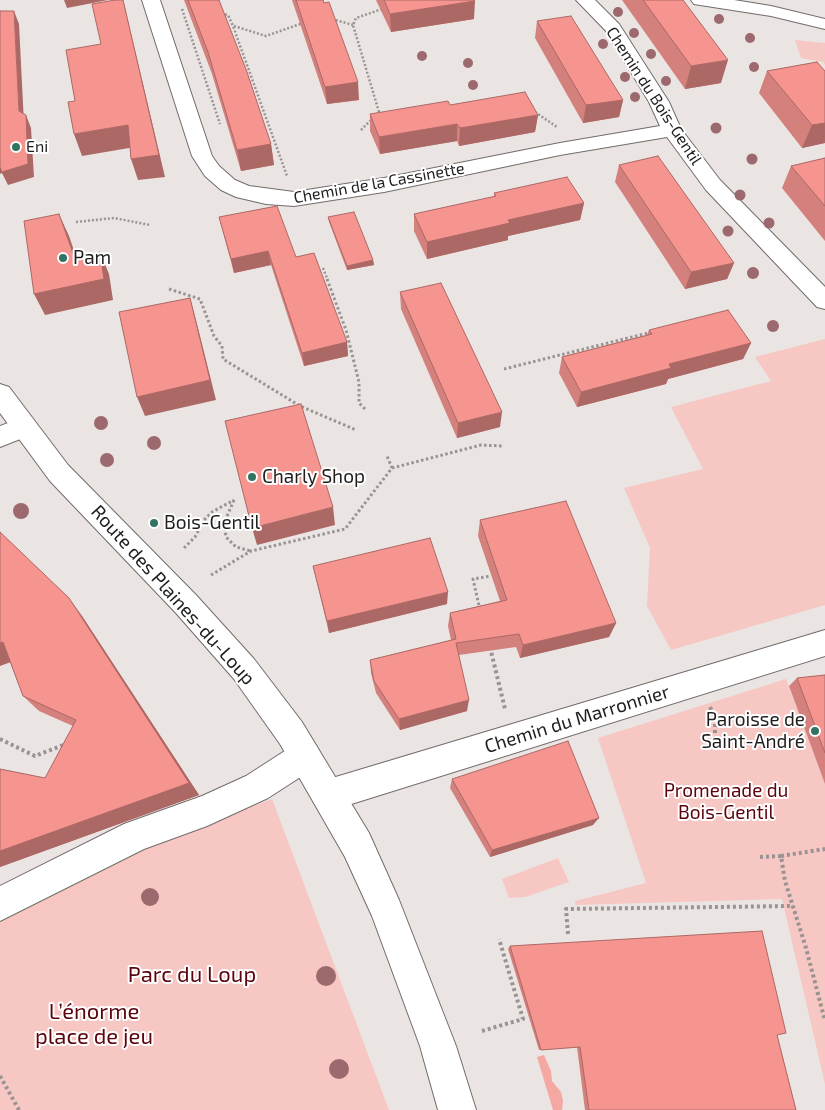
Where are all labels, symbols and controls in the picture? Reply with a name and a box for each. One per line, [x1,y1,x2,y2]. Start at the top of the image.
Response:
street label: Chemin du Bois-Gentil [602,23,706,169]
place label: Eni [26,137,48,157]
marker: Eni [10,141,22,153]
street label: Chemin de la Cassinette [292,159,466,207]
place label: Pam [73,247,111,269]
marker: Pam [57,252,69,264]
place label: Charly Shop [262,466,365,488]
marker: Charly Shop [246,471,258,483]
street label: Route des Plaines-du-Loup [86,500,260,690]
place label: Bois-Gentil [164,512,260,534]
marker: Bois-Gentil [148,517,160,529]
street label: Chemin du Marronnier [482,680,672,758]
place label: Paroisse de Saint-André [701,709,805,753]
marker: Paroisse de Saint-André [809,725,821,737]
park label: Promenade du Bois-Gentil [664,780,788,824]
park label: Parc du Loup [128,962,256,988]
park label: L’énorme place de jeu [35,999,153,1050]

